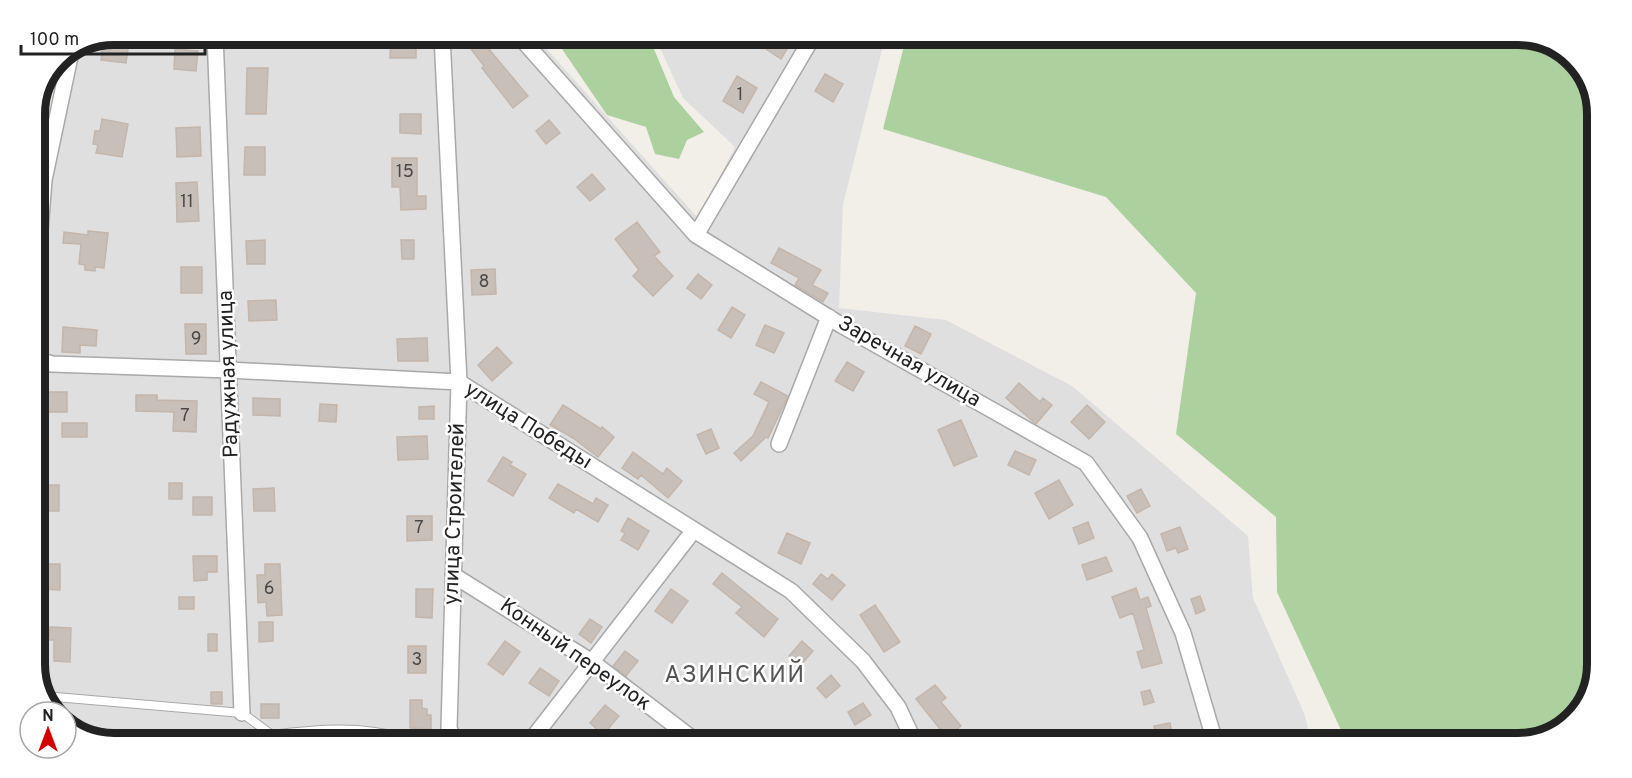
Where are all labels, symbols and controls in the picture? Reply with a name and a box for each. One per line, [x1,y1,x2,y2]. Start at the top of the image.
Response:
scale bar [21,18,206,56]
text: 100 m [30,29,79,52]
house number: 1 [737,84,743,107]
house number: 15 [396,161,414,184]
house number: 11 [180,191,194,214]
house number: 8 [479,271,490,294]
street label: Радужная улица [213,290,245,458]
street label: Заречная улица [833,310,985,414]
house number: 9 [191,328,201,351]
street label: улица Победы [459,376,597,476]
house number: 7 [180,405,190,428]
street label: улица Строителей [438,422,472,606]
house number: 7 [414,517,424,540]
house number: 6 [264,578,274,601]
street label: Конный переулок [494,593,656,717]
house number: 3 [412,649,422,672]
district label: АЗИНСКИЙ [664,659,806,691]
north arrow [18,700,78,760]
text: N [42,707,54,727]

